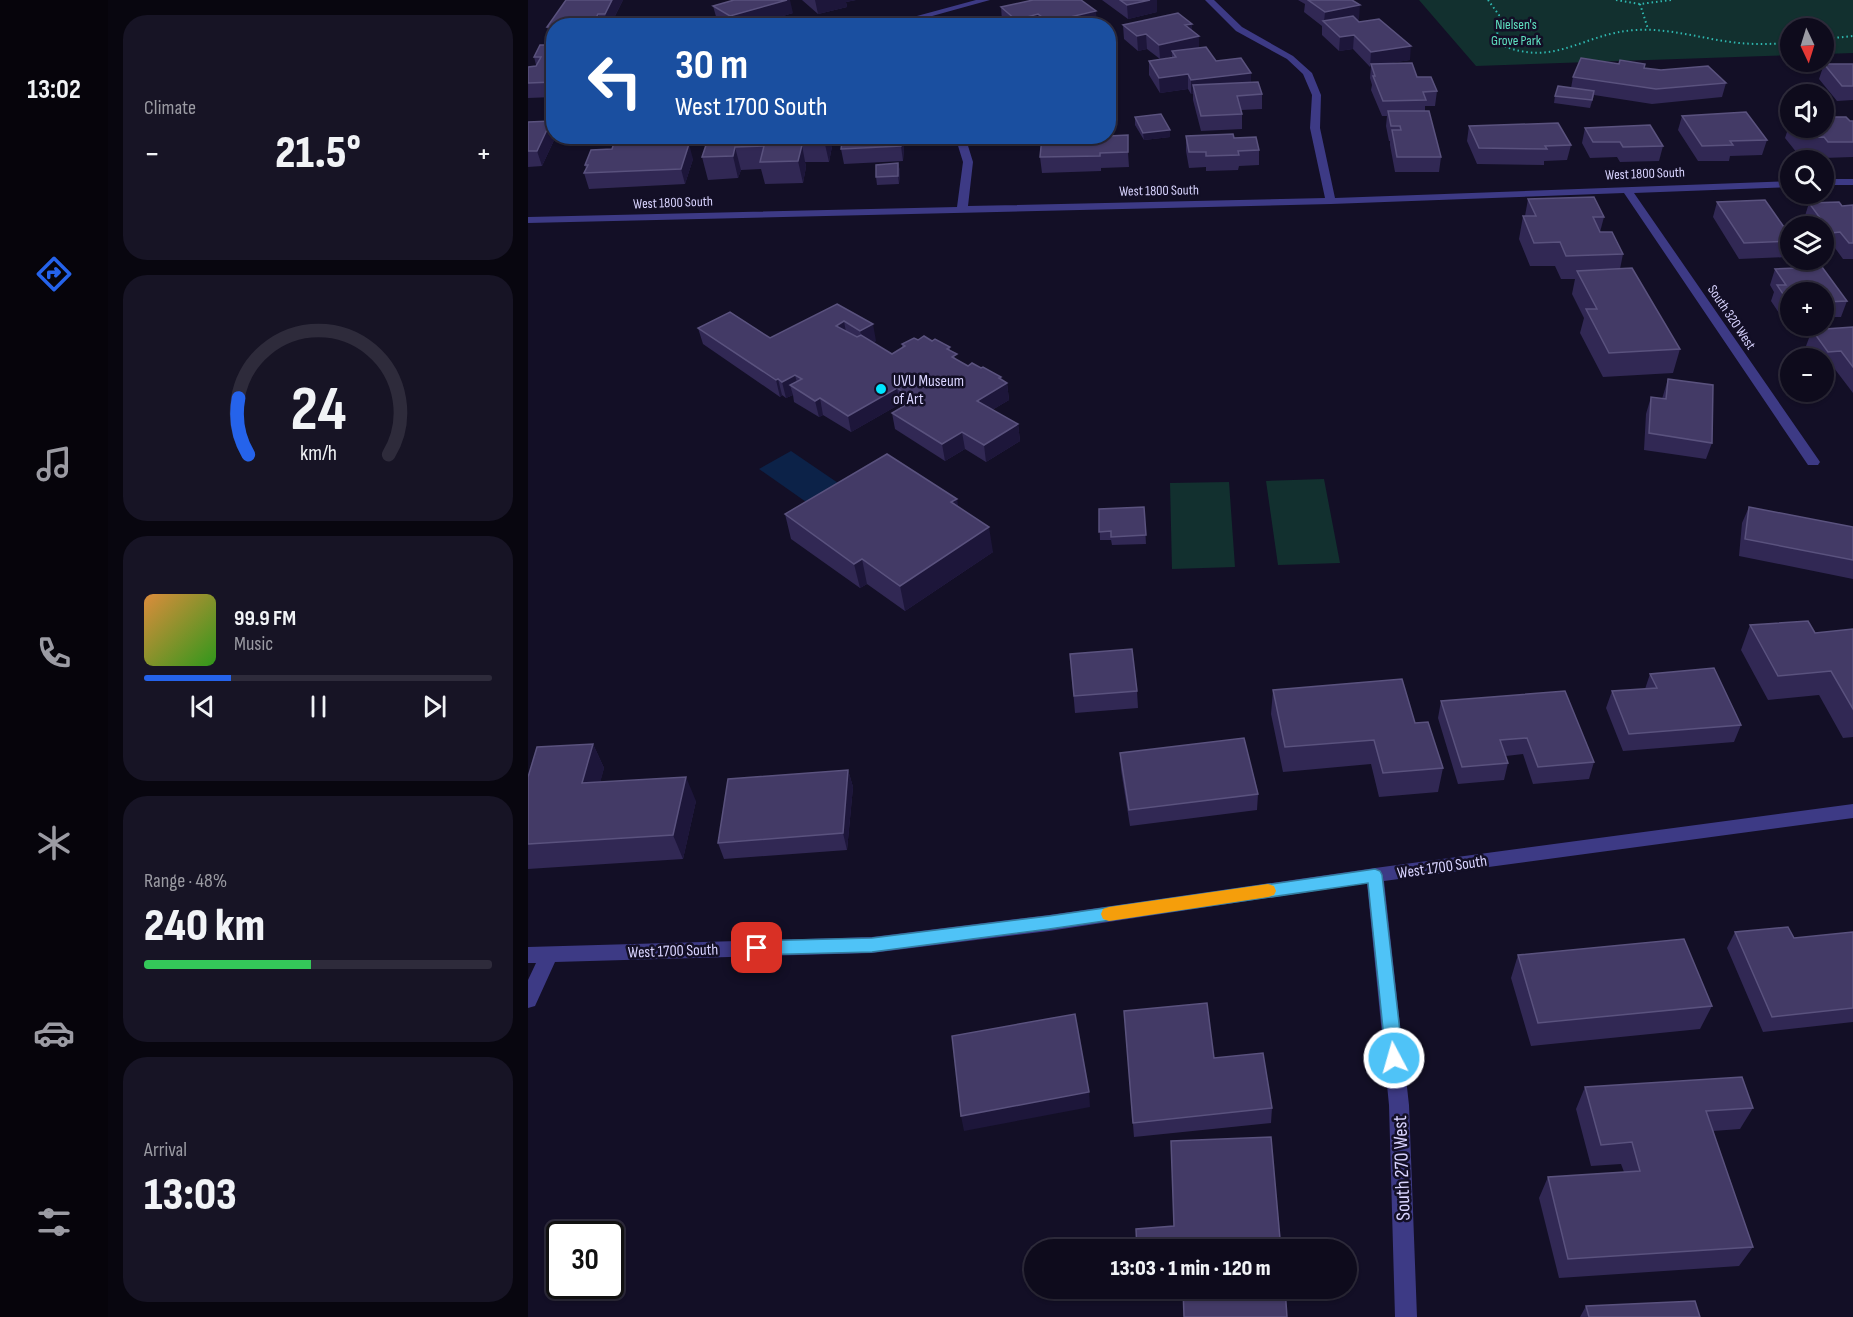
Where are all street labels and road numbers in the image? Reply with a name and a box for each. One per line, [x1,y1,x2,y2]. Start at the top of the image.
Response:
street label: West 1800 South [1605,164,1685,183]
street label: West 1800 South [1119,181,1199,200]
street label: West 1800 South [633,193,713,212]
street label: South 320 West [1704,282,1759,353]
street label: West 1700 South [1396,852,1488,883]
street label: West 1700 South [628,940,719,963]
street label: South 270 West [1388,1115,1416,1221]

